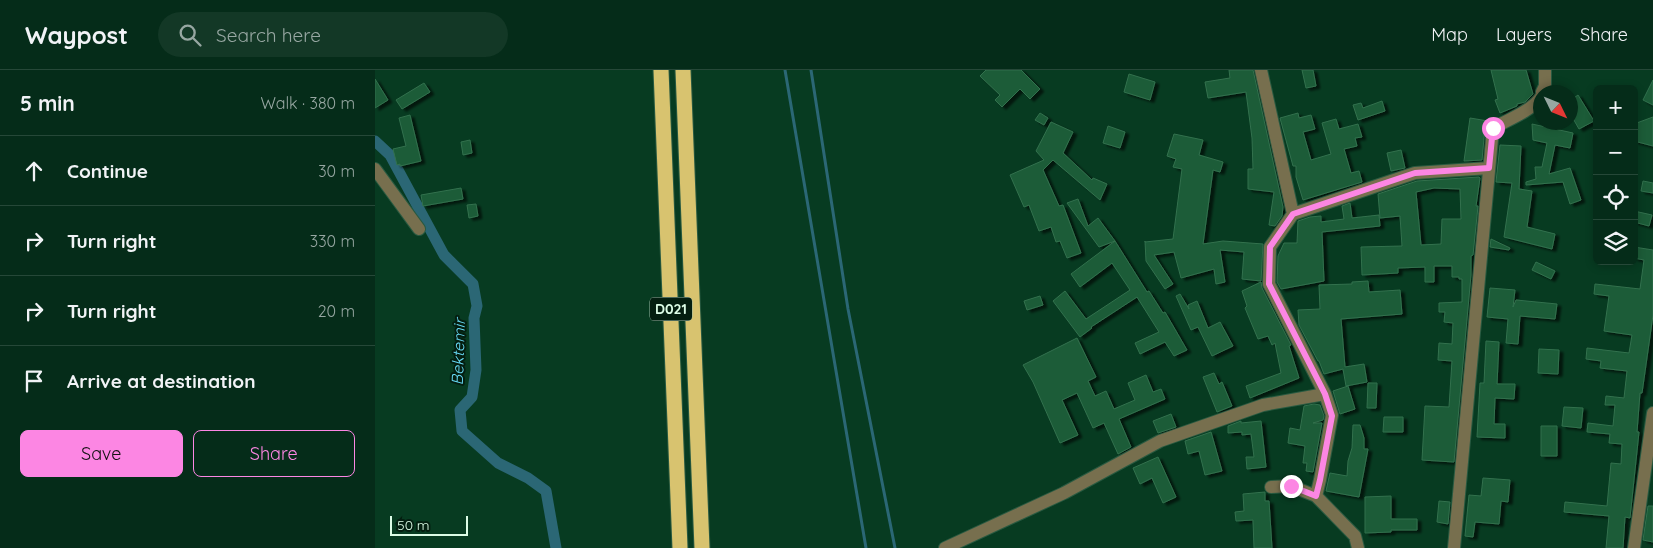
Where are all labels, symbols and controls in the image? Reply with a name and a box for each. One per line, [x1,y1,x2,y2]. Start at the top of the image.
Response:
search box [158,12,508,57]
text: Waypost [25,20,128,50]
icon: search [176,21,204,49]
text: Search here [216,23,321,47]
text: Map [1431,23,1468,46]
text: Layers [1496,23,1552,46]
text: Share [1580,23,1628,46]
north arrow [1533,85,1578,130]
map controls [1593,85,1638,265]
button: + [1593,85,1638,130]
text: 5 min [20,90,75,116]
text: Walk · 380 m [260,93,355,113]
route start [1482,117,1505,140]
button: − [1593,130,1638,175]
icon: ahead [20,157,48,185]
text: Continue [67,159,148,183]
text: 30 m [318,161,355,181]
button: locate [1593,175,1638,220]
button: layers [1593,220,1638,265]
icon: right [20,227,48,255]
text: Turn right [67,229,156,253]
text: 330 m [310,231,355,251]
icon: right [20,297,48,325]
road number: D021 [650,298,692,320]
text: Turn right [67,299,156,323]
text: 20 m [318,301,355,321]
water label: Bektemir [447,317,469,386]
icon: arrive [20,367,48,395]
text: Arrive at destination [67,369,256,393]
button: Save [20,430,183,477]
button: Share [193,430,355,477]
route end [1280,475,1303,498]
scale bar [390,513,467,536]
text: 50 m [397,516,430,534]

